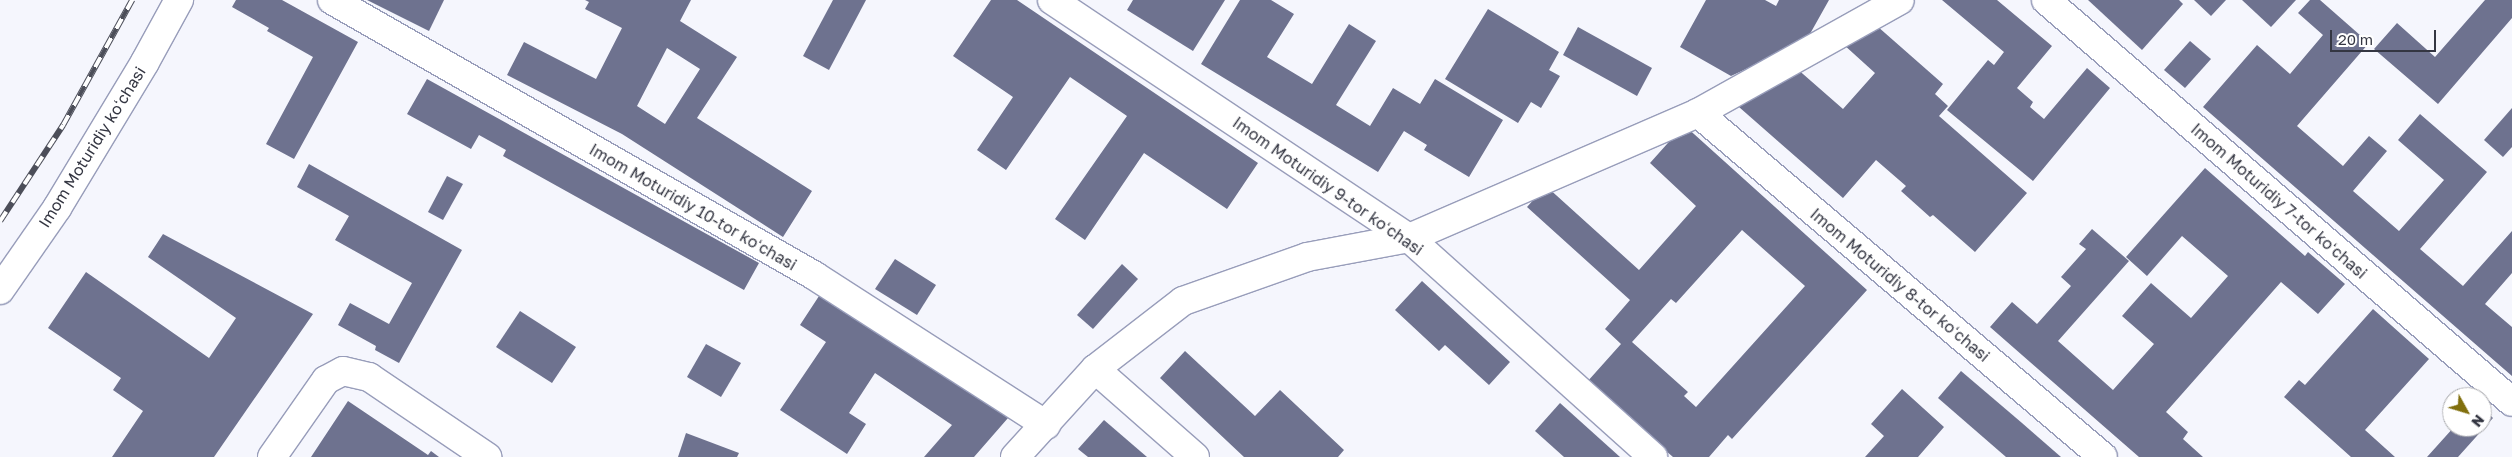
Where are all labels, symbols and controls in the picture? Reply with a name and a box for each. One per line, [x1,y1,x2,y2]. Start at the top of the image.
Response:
scale bar [2332,20,2438,52]
text: 20 m [2338,30,2373,48]
street label: Imom Moturidiy koʻchasi [35,63,149,231]
street label: Imom Moturidiy 9-tor koʻchasi [1229,113,1427,259]
street label: Imom Moturidiy 7-tor koʻchasi [2187,119,2371,283]
street label: Imom Moturidiy 10-tor koʻchasi [586,140,800,274]
street label: Imom Moturidiy 8-tor koʻchasi [1806,204,1994,366]
north arrow [2442,387,2492,437]
text: N [2468,412,2488,431]

